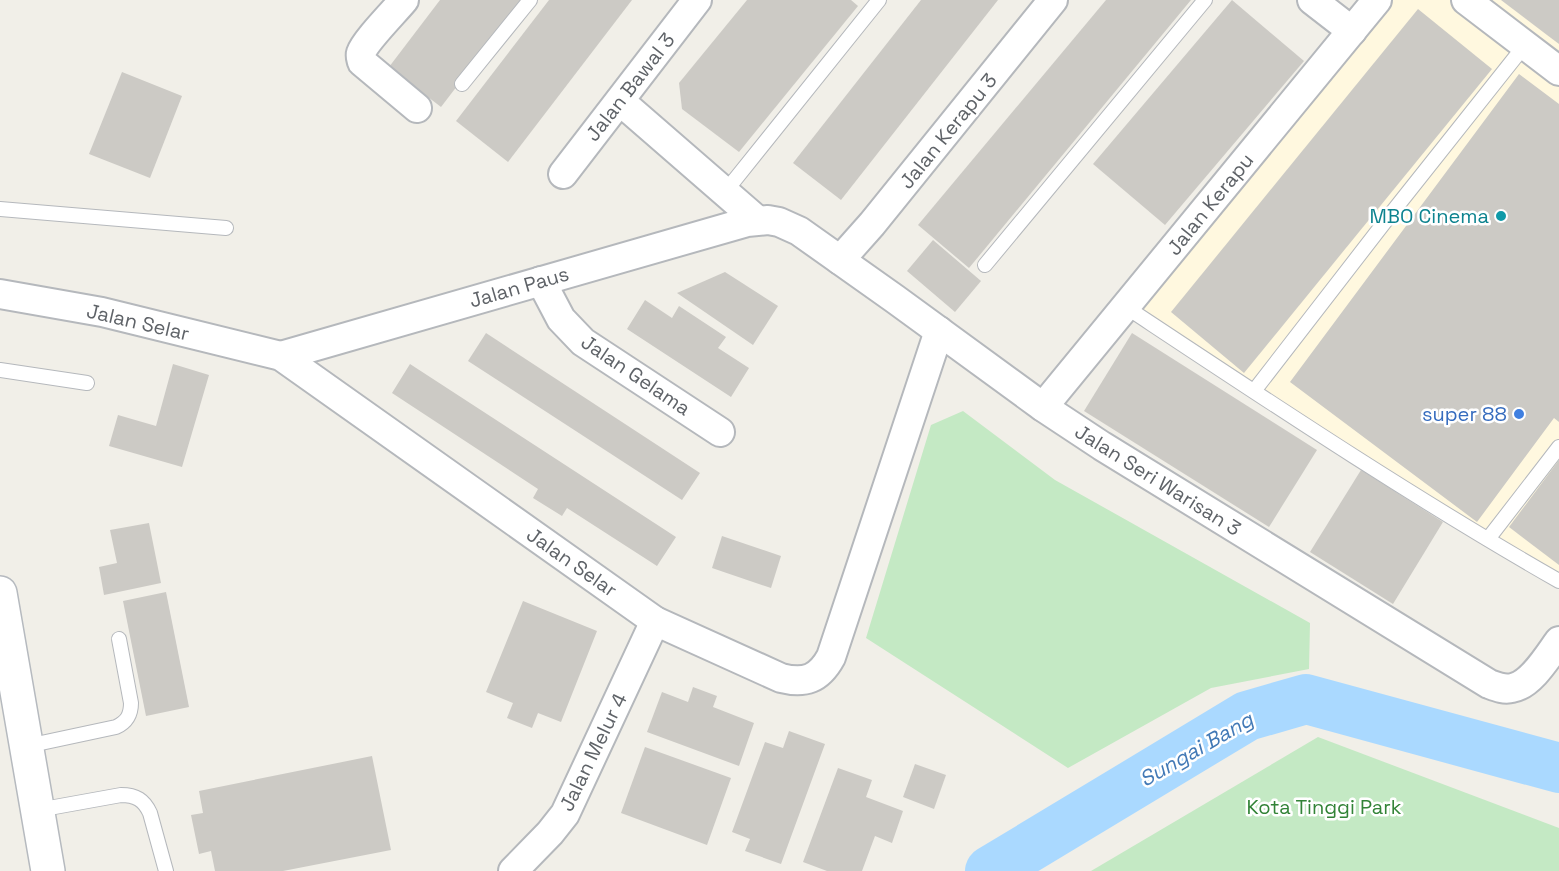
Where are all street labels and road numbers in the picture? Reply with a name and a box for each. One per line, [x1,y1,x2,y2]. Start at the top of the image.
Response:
street label: Jalan Bawal 3 [580,28,680,146]
street label: Jalan Kerapu 3 [893,68,1003,194]
street label: Jalan Kerapu [1161,148,1259,260]
street label: Jalan Paus [466,260,572,314]
street label: Jalan Selar [84,298,192,346]
street label: Jalan Gelama [576,329,696,421]
street label: Jalan Seri Warisan 3 [1070,418,1246,542]
street label: Jalan Selar [522,521,622,603]
street label: Jalan Melur 4 [553,689,633,815]

